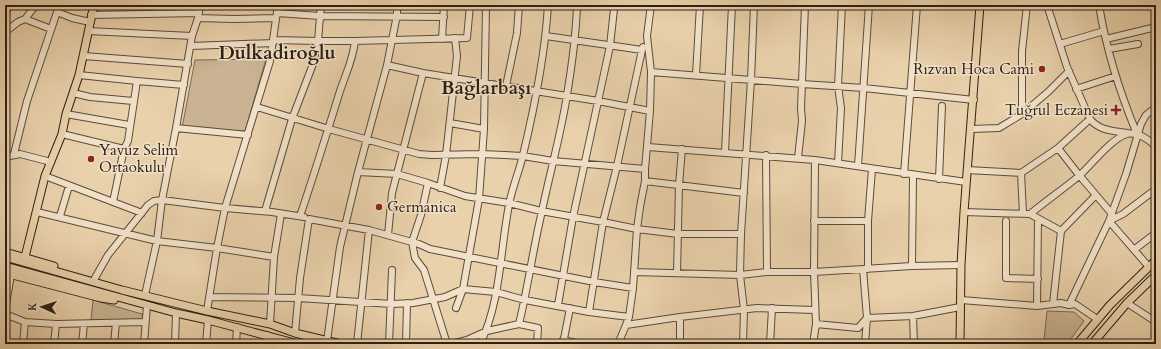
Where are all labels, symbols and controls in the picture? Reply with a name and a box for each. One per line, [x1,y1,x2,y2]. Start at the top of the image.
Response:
district label: Dulkadiroğlu [218,40,336,66]
place label: Rızvan Hoca Cami [913,59,1034,79]
marker: Rızvan Hoca Cami [1037,64,1047,74]
district label: Bağlarbaşı [441,75,531,101]
place label: Tuğrul Eczanesi [1005,100,1108,120]
marker: Tuğrul Eczanesi [1111,105,1121,115]
place label: Yavuz Selim Ortaokulu [99,140,179,177]
marker: Yavuz Selim Ortaokulu [86,154,96,164]
place label: Germanica [387,197,457,217]
marker: Germanica [374,202,384,212]
north arrow [22,287,62,327]
text: K [25,302,40,311]

